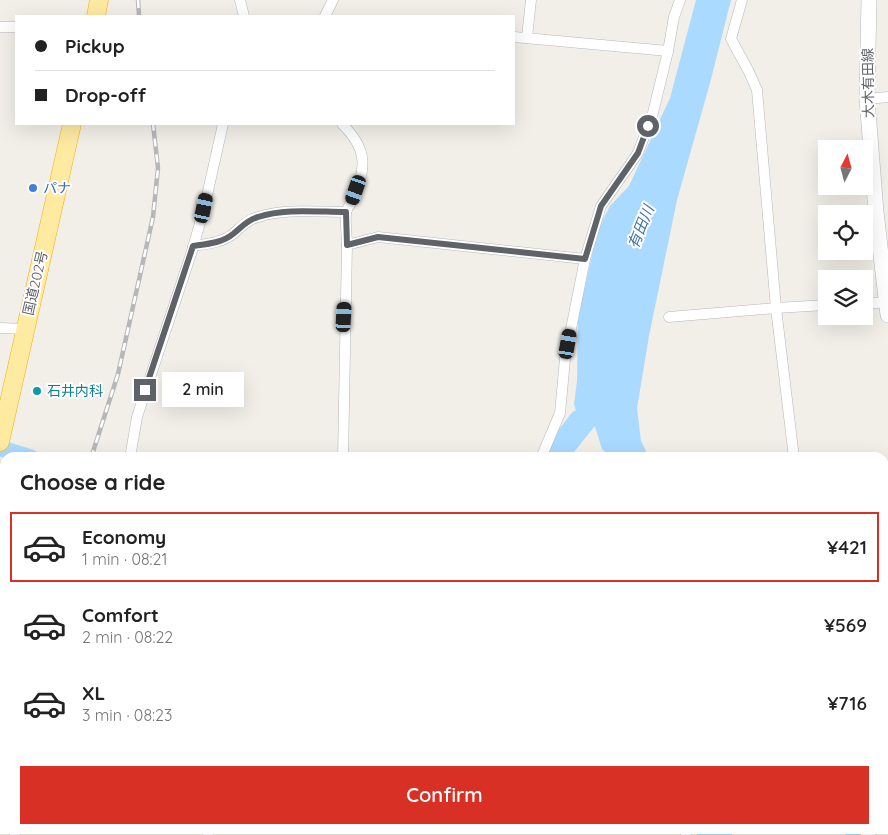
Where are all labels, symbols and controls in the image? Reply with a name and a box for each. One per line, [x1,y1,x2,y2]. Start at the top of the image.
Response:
text: Pickup [65,34,125,58]
street label: 大木有田線 [858,48,878,118]
text: Drop-off [65,83,146,107]
route start [637,115,659,137]
north arrow [818,140,872,195]
map controls [818,140,873,325]
car [344,173,367,207]
place label: パナ [43,179,71,197]
marker: パナ [27,182,39,194]
car [193,192,214,224]
water label: 有田川 [623,201,659,251]
button: locate [818,205,873,260]
street label: 国道202号 [19,249,51,317]
button: layers [818,270,873,325]
car [335,302,352,332]
car [558,328,577,360]
callout: 2 min [162,372,245,408]
route end [134,379,156,401]
text: 2 min [182,379,224,399]
place label: 石井内科 [47,382,103,400]
marker: 石井内科 [31,385,43,397]
text: Choose a ride [20,468,165,496]
icon: car [22,525,67,570]
text: Economy [82,525,166,549]
text: ¥421 [827,535,867,559]
text: 1 min · 08:21 [82,549,167,569]
icon: car [22,603,67,648]
text: Comfort [82,603,159,627]
text: ¥569 [824,613,867,637]
text: 2 min · 08:22 [82,627,173,647]
icon: car [22,681,67,726]
text: XL [82,681,105,705]
text: ¥716 [827,691,867,715]
text: 3 min · 08:23 [82,705,172,725]
button: Confirm [20,766,869,824]

